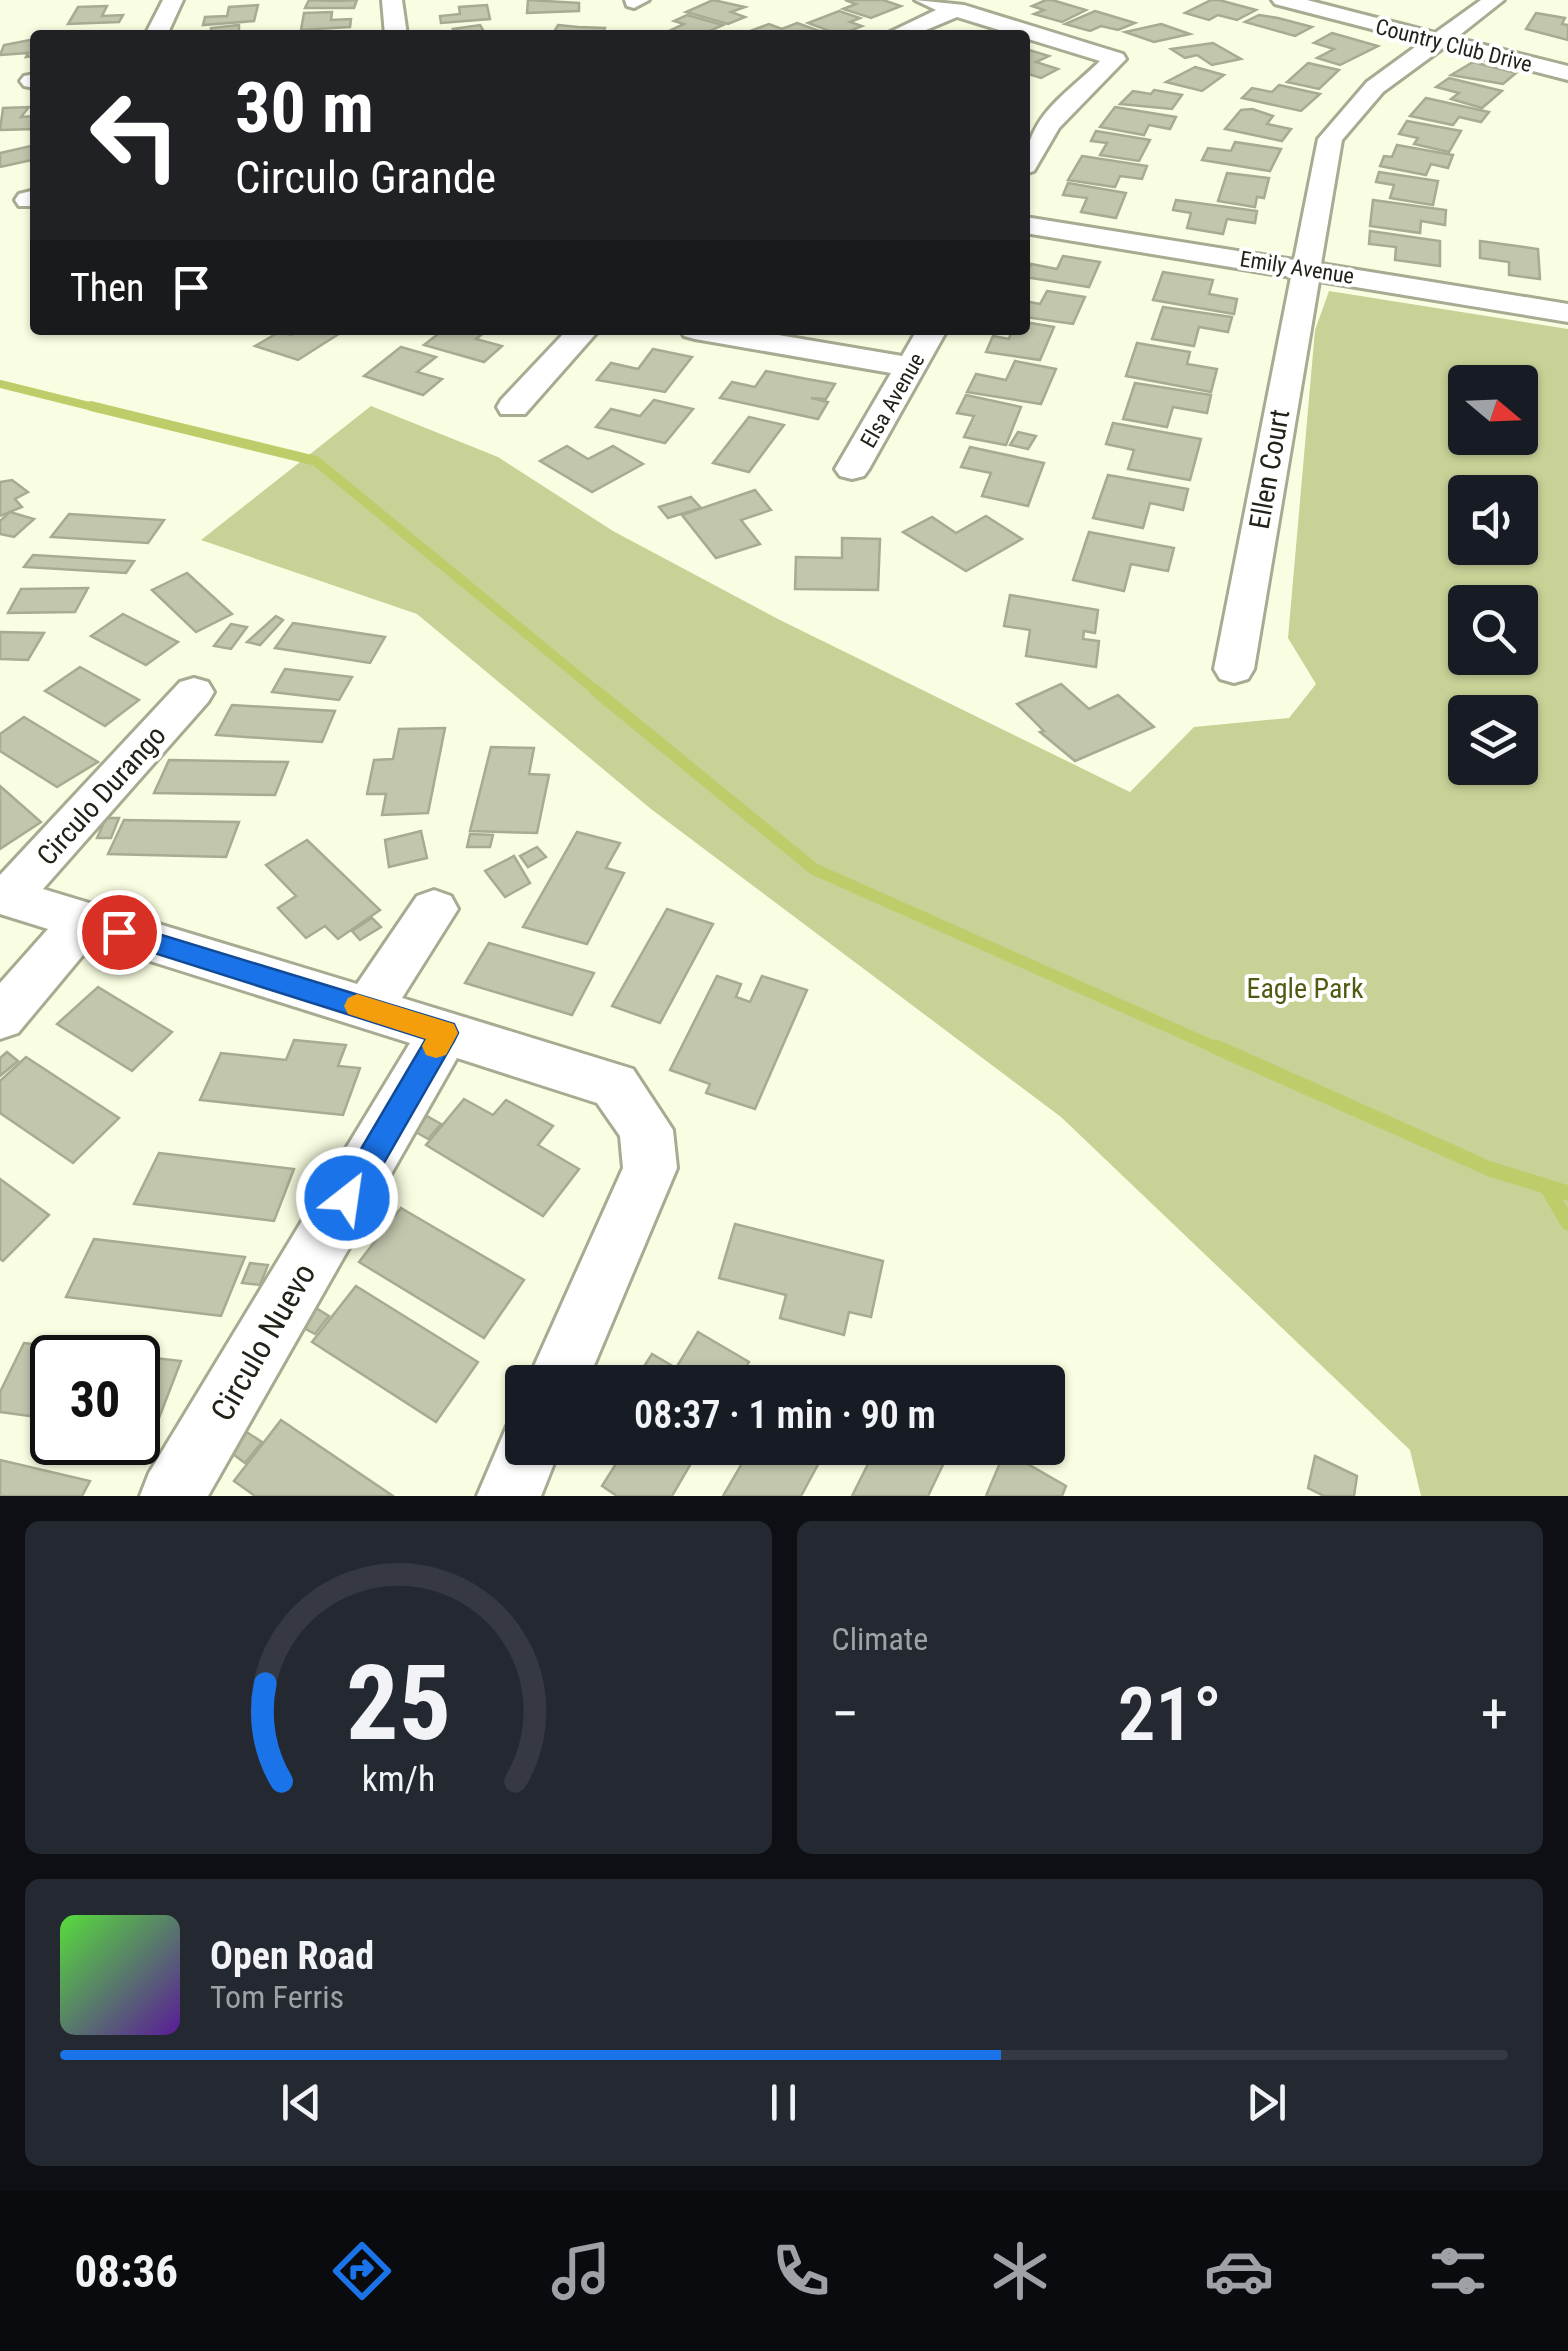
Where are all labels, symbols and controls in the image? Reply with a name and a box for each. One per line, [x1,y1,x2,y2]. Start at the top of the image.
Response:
street label: Country Club Drive [1373,14,1535,77]
text: 30 m [235,67,374,149]
icon: left [70,70,200,200]
text: Circulo Grande [235,151,496,204]
street label: Emily Avenue [1238,246,1356,289]
icon: arrive [164,260,219,315]
text: Then [70,266,144,310]
street label: Elsa Avenue [855,349,929,452]
north arrow [1448,365,1538,455]
map controls [1448,365,1538,785]
street label: Ellen Court [1243,407,1296,531]
button: sound [1448,475,1538,565]
button: search [1448,585,1538,675]
button: layers [1448,695,1538,785]
street label: Circulo Durango [30,719,173,872]
pin [77,890,162,975]
icon: arrive [92,905,147,960]
park label: Eagle Park [1246,972,1364,1005]
position arrow [295,1146,399,1250]
street label: Circulo Nuevo [203,1256,323,1428]
speed limit sign: 30 [30,1335,160,1465]
text: 08:37 · 1 min · 90 m [634,1393,936,1437]
text: Climate [832,1620,928,1658]
text: 25 [346,1643,451,1764]
text: 21° [1118,1670,1222,1758]
text: − [832,1682,859,1746]
text: + [1481,1682,1508,1746]
text: km/h [361,1758,435,1800]
text: Open Road [210,1934,374,1978]
text: Tom Ferris [210,1978,344,2016]
icon: previous [274,2075,329,2130]
icon: pause [756,2075,811,2130]
icon: next [1239,2075,1294,2130]
icon: directions [327,2236,397,2306]
icon: music [546,2236,616,2306]
icon: phone [766,2236,836,2306]
icon: climate [985,2236,1055,2306]
icon: car [1204,2236,1274,2306]
icon: filters [1423,2236,1493,2306]
text: 08:36 [75,2245,178,2298]

